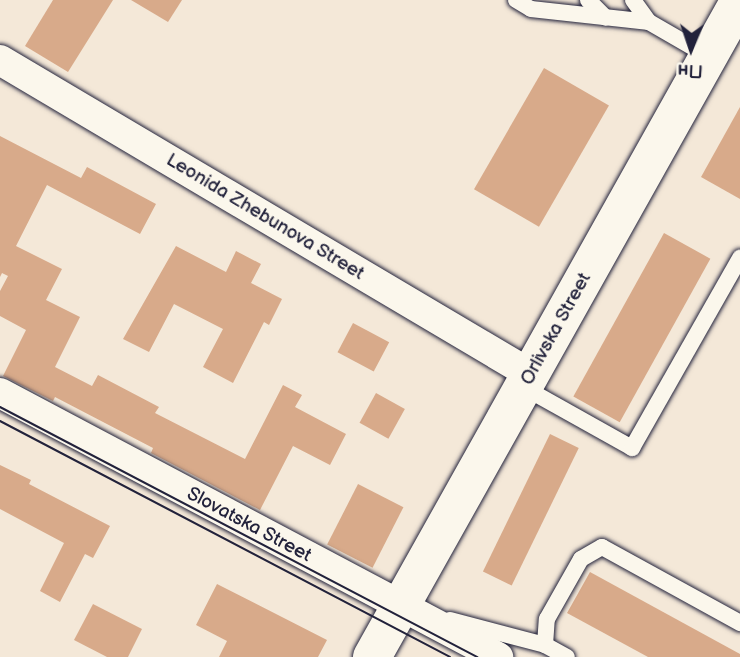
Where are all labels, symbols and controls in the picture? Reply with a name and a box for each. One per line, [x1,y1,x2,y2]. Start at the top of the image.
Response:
north arrow [656,14,726,84]
text: Пн [677,59,703,82]
street label: Leonida Zhebunova Street [162,149,368,285]
street label: Orlivska Street [516,269,596,389]
street label: Slovatska Street [183,483,315,567]

